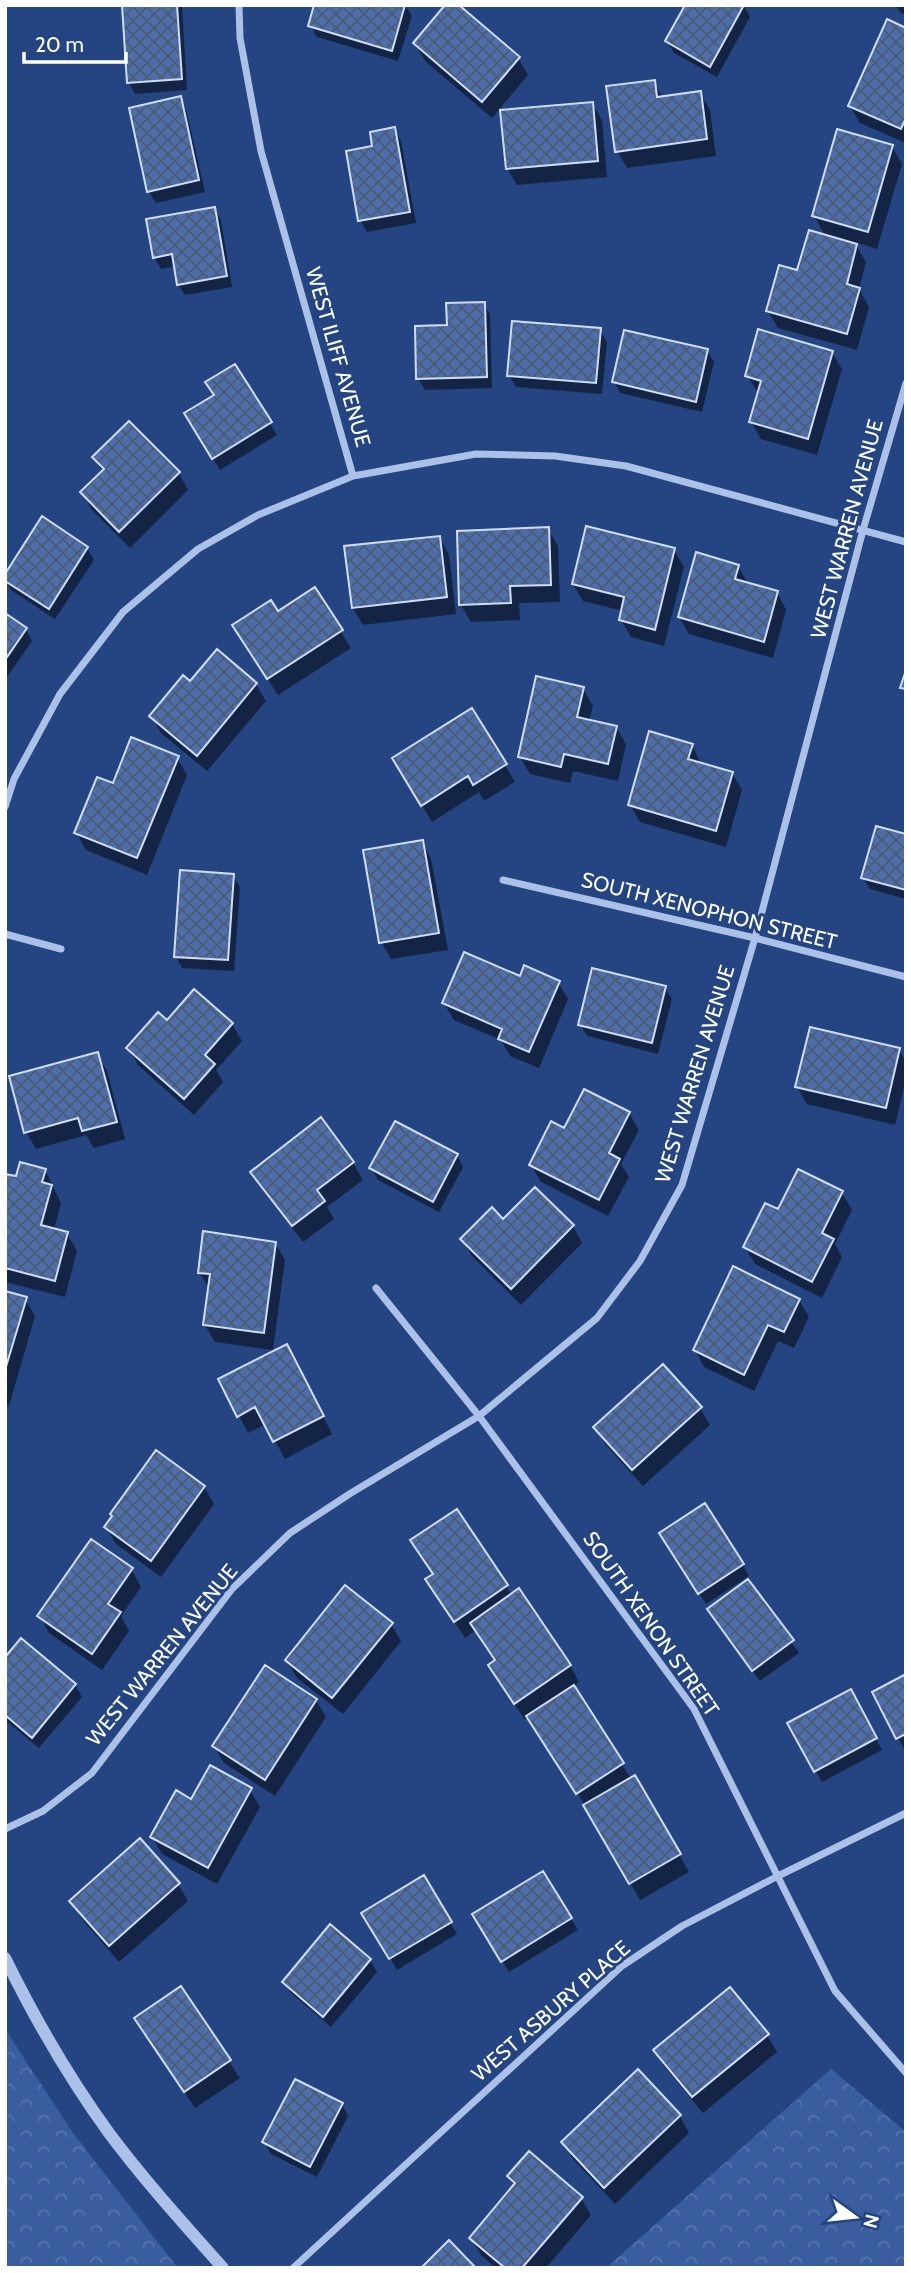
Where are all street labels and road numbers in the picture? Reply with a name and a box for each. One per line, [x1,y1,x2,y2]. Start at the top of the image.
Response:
street label: WEST ILIFF AVENUE [301,264,376,450]
street label: WEST WARREN AVENUE [805,416,888,641]
street label: SOUTH XENOPHON STREET [579,867,840,954]
street label: WEST WARREN AVENUE [650,962,740,1186]
street label: SOUTH XENON STREET [578,1527,725,1721]
street label: WEST WARREN AVENUE [81,1559,242,1750]
street label: WEST ASBURY PLACE [466,1935,635,2086]

